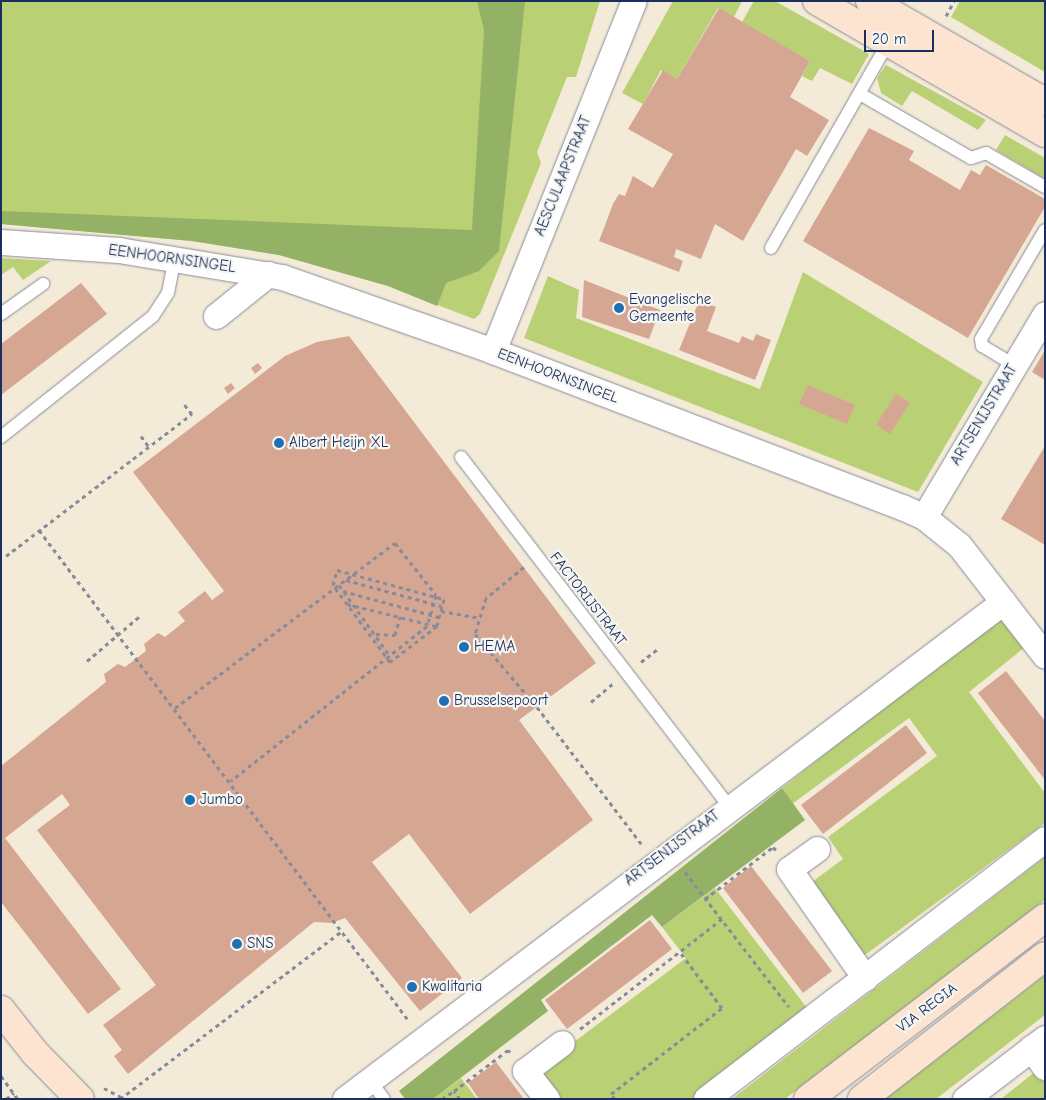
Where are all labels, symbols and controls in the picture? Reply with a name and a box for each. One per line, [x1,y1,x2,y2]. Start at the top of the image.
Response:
scale bar [866,20,936,52]
text: 20 m [872,30,906,48]
street label: AESCULAAPSTRAAT [531,113,595,239]
street label: EENHOORNSINGEL [107,241,237,277]
place label: Evangelische Gemeente [629,290,711,325]
marker: Evangelische Gemeente [613,302,625,314]
street label: EENHOORNSINGEL [495,345,621,407]
street label: ARTSENIJSTRAAT [947,361,1021,469]
place label: Albert Heijn XL [289,434,388,452]
marker: Albert Heijn XL [273,437,285,449]
street label: FACTORIJSTRAAT [546,549,630,649]
place label: HEMA [474,638,515,656]
marker: HEMA [458,641,470,653]
place label: Brusselsepoort [454,692,548,710]
marker: Brusselsepoort [438,695,450,707]
place label: Jumbo [200,791,243,809]
marker: Jumbo [184,794,196,806]
street label: ARTSENIJSTRAAT [621,806,723,890]
place label: SNS [247,935,273,953]
marker: SNS [231,938,243,950]
place label: Kwalitaria [422,978,482,996]
street label: VIA REGIA [893,980,961,1036]
marker: Kwalitaria [406,981,418,993]

